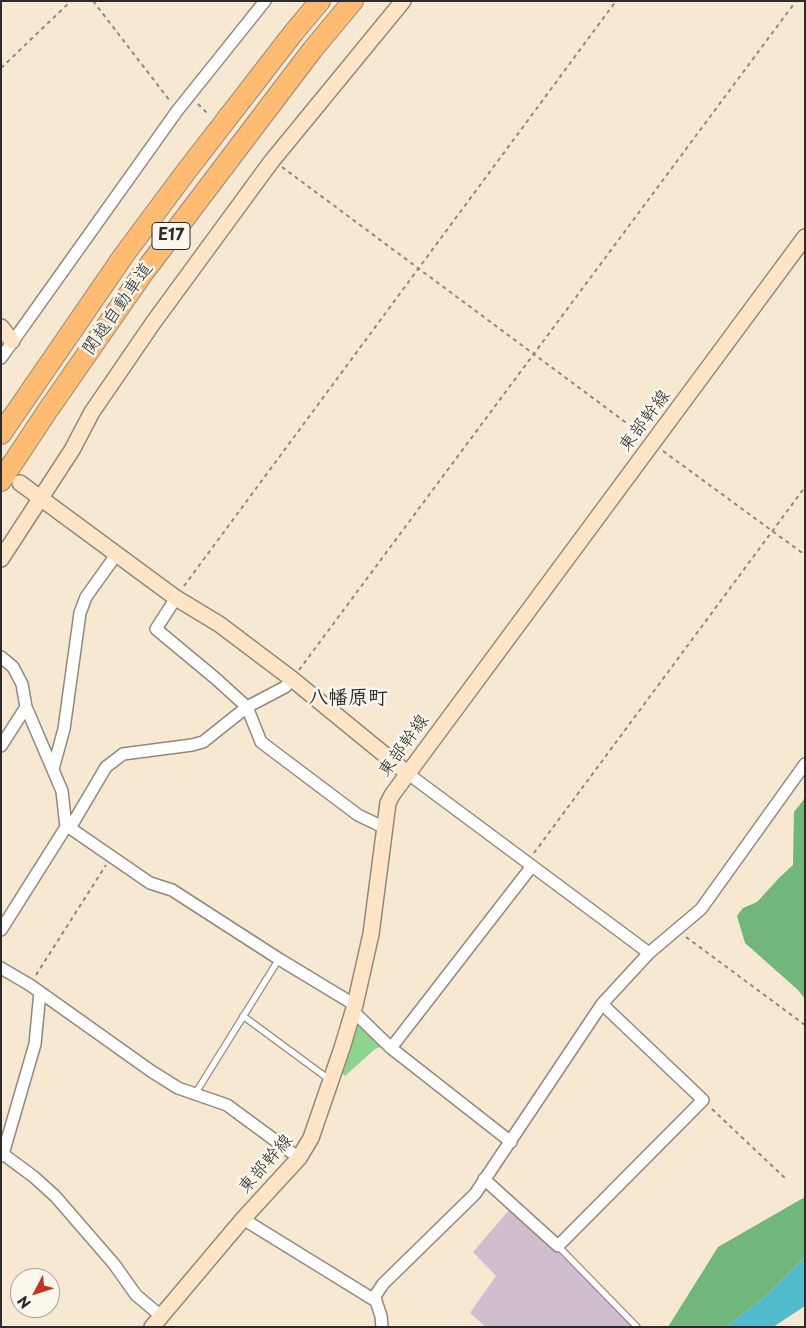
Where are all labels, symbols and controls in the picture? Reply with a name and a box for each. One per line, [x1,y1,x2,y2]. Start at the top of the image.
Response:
road number: E17 [152,222,190,250]
street label: 関越自動車道 [78,259,158,359]
street label: 東部幹線 [615,386,675,456]
district label: 八幡原町 [308,686,388,710]
street label: 東部幹線 [374,711,434,781]
street label: 東部幹線 [234,1130,298,1198]
north arrow [10,1268,60,1318]
text: N [12,1291,36,1313]

